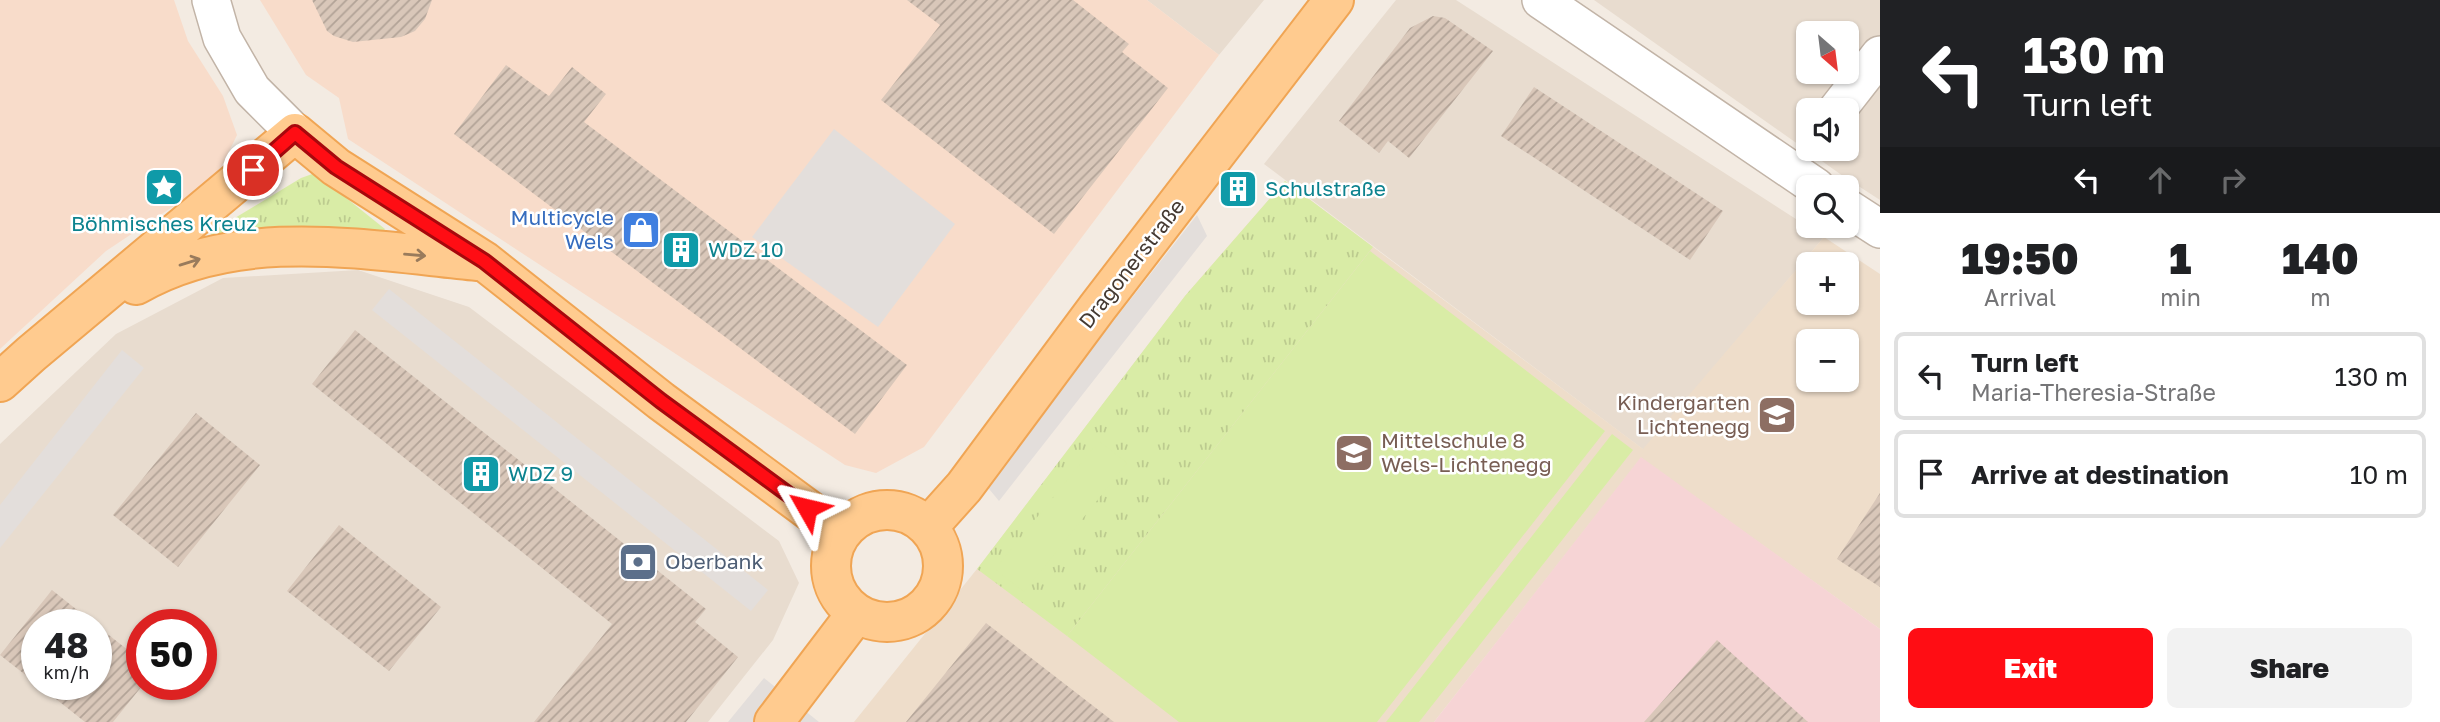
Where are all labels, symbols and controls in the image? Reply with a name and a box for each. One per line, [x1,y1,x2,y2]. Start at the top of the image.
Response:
north arrow [1796,21,1858,84]
map controls [1796,21,1859,392]
text: 130 m [2023,25,2165,84]
icon: left [1908,28,1999,119]
text: Turn left [2023,85,2152,123]
button: sound [1796,98,1859,161]
pin [223,140,283,200]
icon: arrive [234,151,272,189]
icon: left [2068,161,2106,199]
icon: ahead [2141,161,2179,199]
icon: right [2214,161,2252,199]
place icon: Böhmisches Kreuz [143,166,185,208]
building icon: Schulstraße [1217,168,1259,210]
place label: Schulstraße [1265,175,1386,201]
button: search [1796,175,1859,238]
street label: Dragonerstraße [1073,193,1190,333]
place label: Multicycle Wels [510,204,614,254]
shop icon: Multicycle Wels [620,209,662,251]
place label: Böhmisches Kreuz [71,210,257,236]
building icon: WDZ 10 [660,229,702,271]
text: 19:50 [1961,233,2079,283]
text: 1 [2169,233,2192,283]
text: 140 [2282,233,2359,283]
place label: WDZ 10 [708,236,784,262]
one-way arrow [403,249,426,262]
button: + [1796,252,1859,315]
one-way arrow [179,254,201,267]
text: Arrival [1984,283,2056,311]
text: min [2160,283,2201,311]
text: m [2310,283,2331,311]
button: − [1796,329,1859,392]
text: Turn left [1971,347,2079,378]
icon: left [1912,357,1950,395]
text: 130 m [2335,361,2408,392]
text: Maria-Theresia-Straße [1971,378,2216,406]
place label: Kindergarten Lichtenegg [1617,389,1750,439]
school or university icon: Kindergarten Lichtenegg [1756,394,1798,436]
place label: Mittelschule 8 Wels-Lichtenegg [1381,427,1552,477]
school or university icon: Mittelschule 8 Wels-Lichtenegg [1333,432,1375,474]
building icon: WDZ 9 [460,453,502,495]
icon: arrive [1912,455,1950,493]
text: Arrive at destination [1971,459,2229,490]
text: 10 m [2350,459,2408,490]
place label: WDZ 9 [508,460,573,486]
position arrow [770,471,844,545]
bank icon: Oberbank [617,541,659,583]
place label: Oberbank [665,548,764,574]
speed limit sign: 50 [126,609,217,700]
text: 48 [44,624,89,666]
button: Exit [1908,628,2153,708]
button: Share [2167,628,2412,708]
text: km/h [44,661,89,683]

